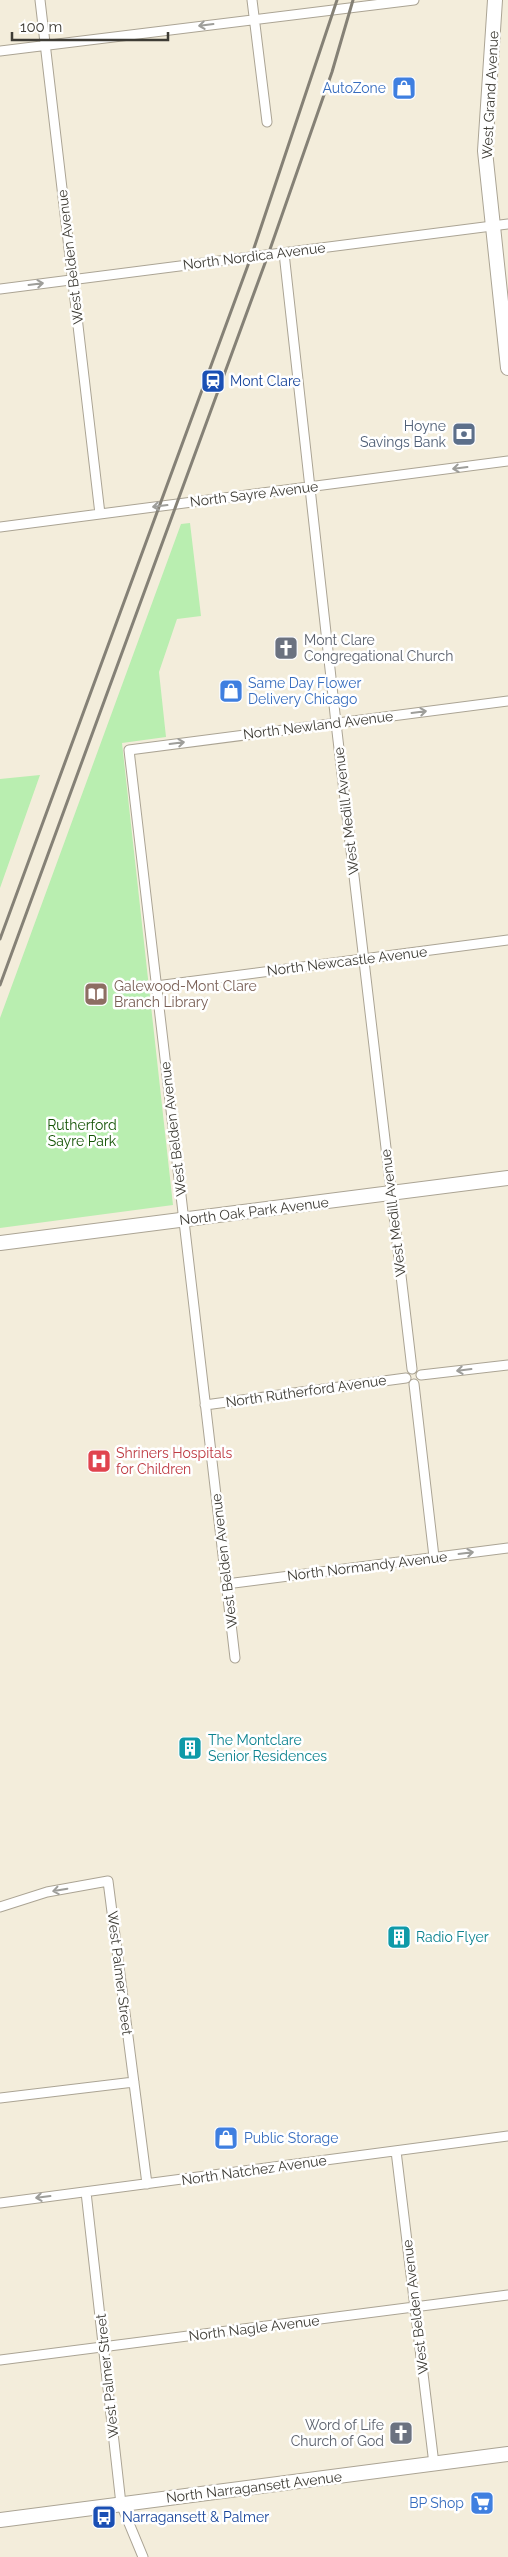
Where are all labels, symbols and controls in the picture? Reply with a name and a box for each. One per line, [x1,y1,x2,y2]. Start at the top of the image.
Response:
scale bar [12,10,169,42]
text: 100 m [20,18,62,36]
one-way arrow [198,20,214,30]
street label: West Grand Avenue [479,30,501,160]
shop icon: AutoZone [391,75,417,101]
place label: AutoZone [322,80,386,96]
street label: West Belden Avenue [54,189,86,325]
street label: North Nordica Avenue [182,239,326,273]
one-way arrow [28,279,44,289]
station icon: Mont Clare [200,368,226,394]
place label: Mont Clare [230,373,301,389]
place label: Hoyne Savings Bank [360,418,447,450]
bank icon: Hoyne Savings Bank [451,421,477,447]
one-way arrow [452,463,468,473]
street label: North Sayre Avenue [189,478,319,510]
one-way arrow [152,501,168,511]
place label: Mont Clare Congregational Church [304,632,453,664]
church icon: Mont Clare Congregational Church [273,635,299,661]
place label: Same Day Flower Delivery Chicago [248,675,361,707]
shop icon: Same Day Flower Delivery Chicago [218,678,244,704]
one-way arrow [410,707,426,717]
street label: North Newland Avenue [242,708,394,742]
one-way arrow [169,738,185,748]
street label: West Medill Avenue [330,746,362,876]
street label: North Newcastle Avenue [266,943,428,979]
place label: Galewood-Mont Clare Branch Library [114,978,257,1010]
library icon: Galewood-Mont Clare Branch Library [83,981,109,1007]
street label: West Belden Avenue [157,1061,189,1197]
park label: Rutherford Sayre Park [47,1117,117,1149]
street label: West Medill Avenue [377,1148,409,1278]
street label: North Oak Park Avenue [178,1194,330,1228]
one-way arrow [457,1365,473,1375]
street label: North Rutherford Avenue [225,1372,387,1410]
place label: Shriners Hospitals for Children [116,1445,232,1477]
hospital icon: Shriners Hospitals for Children [86,1448,112,1474]
street label: West Belden Avenue [208,1493,240,1629]
street label: North Normandy Avenue [286,1548,448,1584]
one-way arrow [457,1548,473,1558]
place label: The Montclare Senior Residences [208,1732,327,1764]
building icon: The Montclare Senior Residences [177,1735,203,1761]
one-way arrow [53,1886,69,1895]
street label: West Palmer Street [104,1910,136,2036]
building icon: Radio Flyer [386,1924,412,1950]
place label: Radio Flyer [416,1929,489,1945]
shop icon: Public Storage [213,2125,239,2151]
place label: Public Storage [244,2130,338,2146]
street label: North Natchez Avenue [180,2152,328,2188]
one-way arrow [35,2192,51,2202]
street label: West Belden Avenue [399,2239,431,2375]
street label: North Nagle Avenue [188,2312,320,2344]
street label: West Palmer Street [92,2313,121,2439]
place label: Word of Life Church of God [291,2417,384,2449]
church icon: Word of Life Church of God [388,2420,414,2446]
street label: North Narragansett Avenue [165,2468,343,2506]
supermarket icon: BP Shop [469,2490,495,2516]
place label: BP Shop [409,2495,464,2511]
bus stop icon: Narragansett & Palmer [91,2504,117,2530]
place label: Narragansett & Palmer [122,2509,269,2525]

